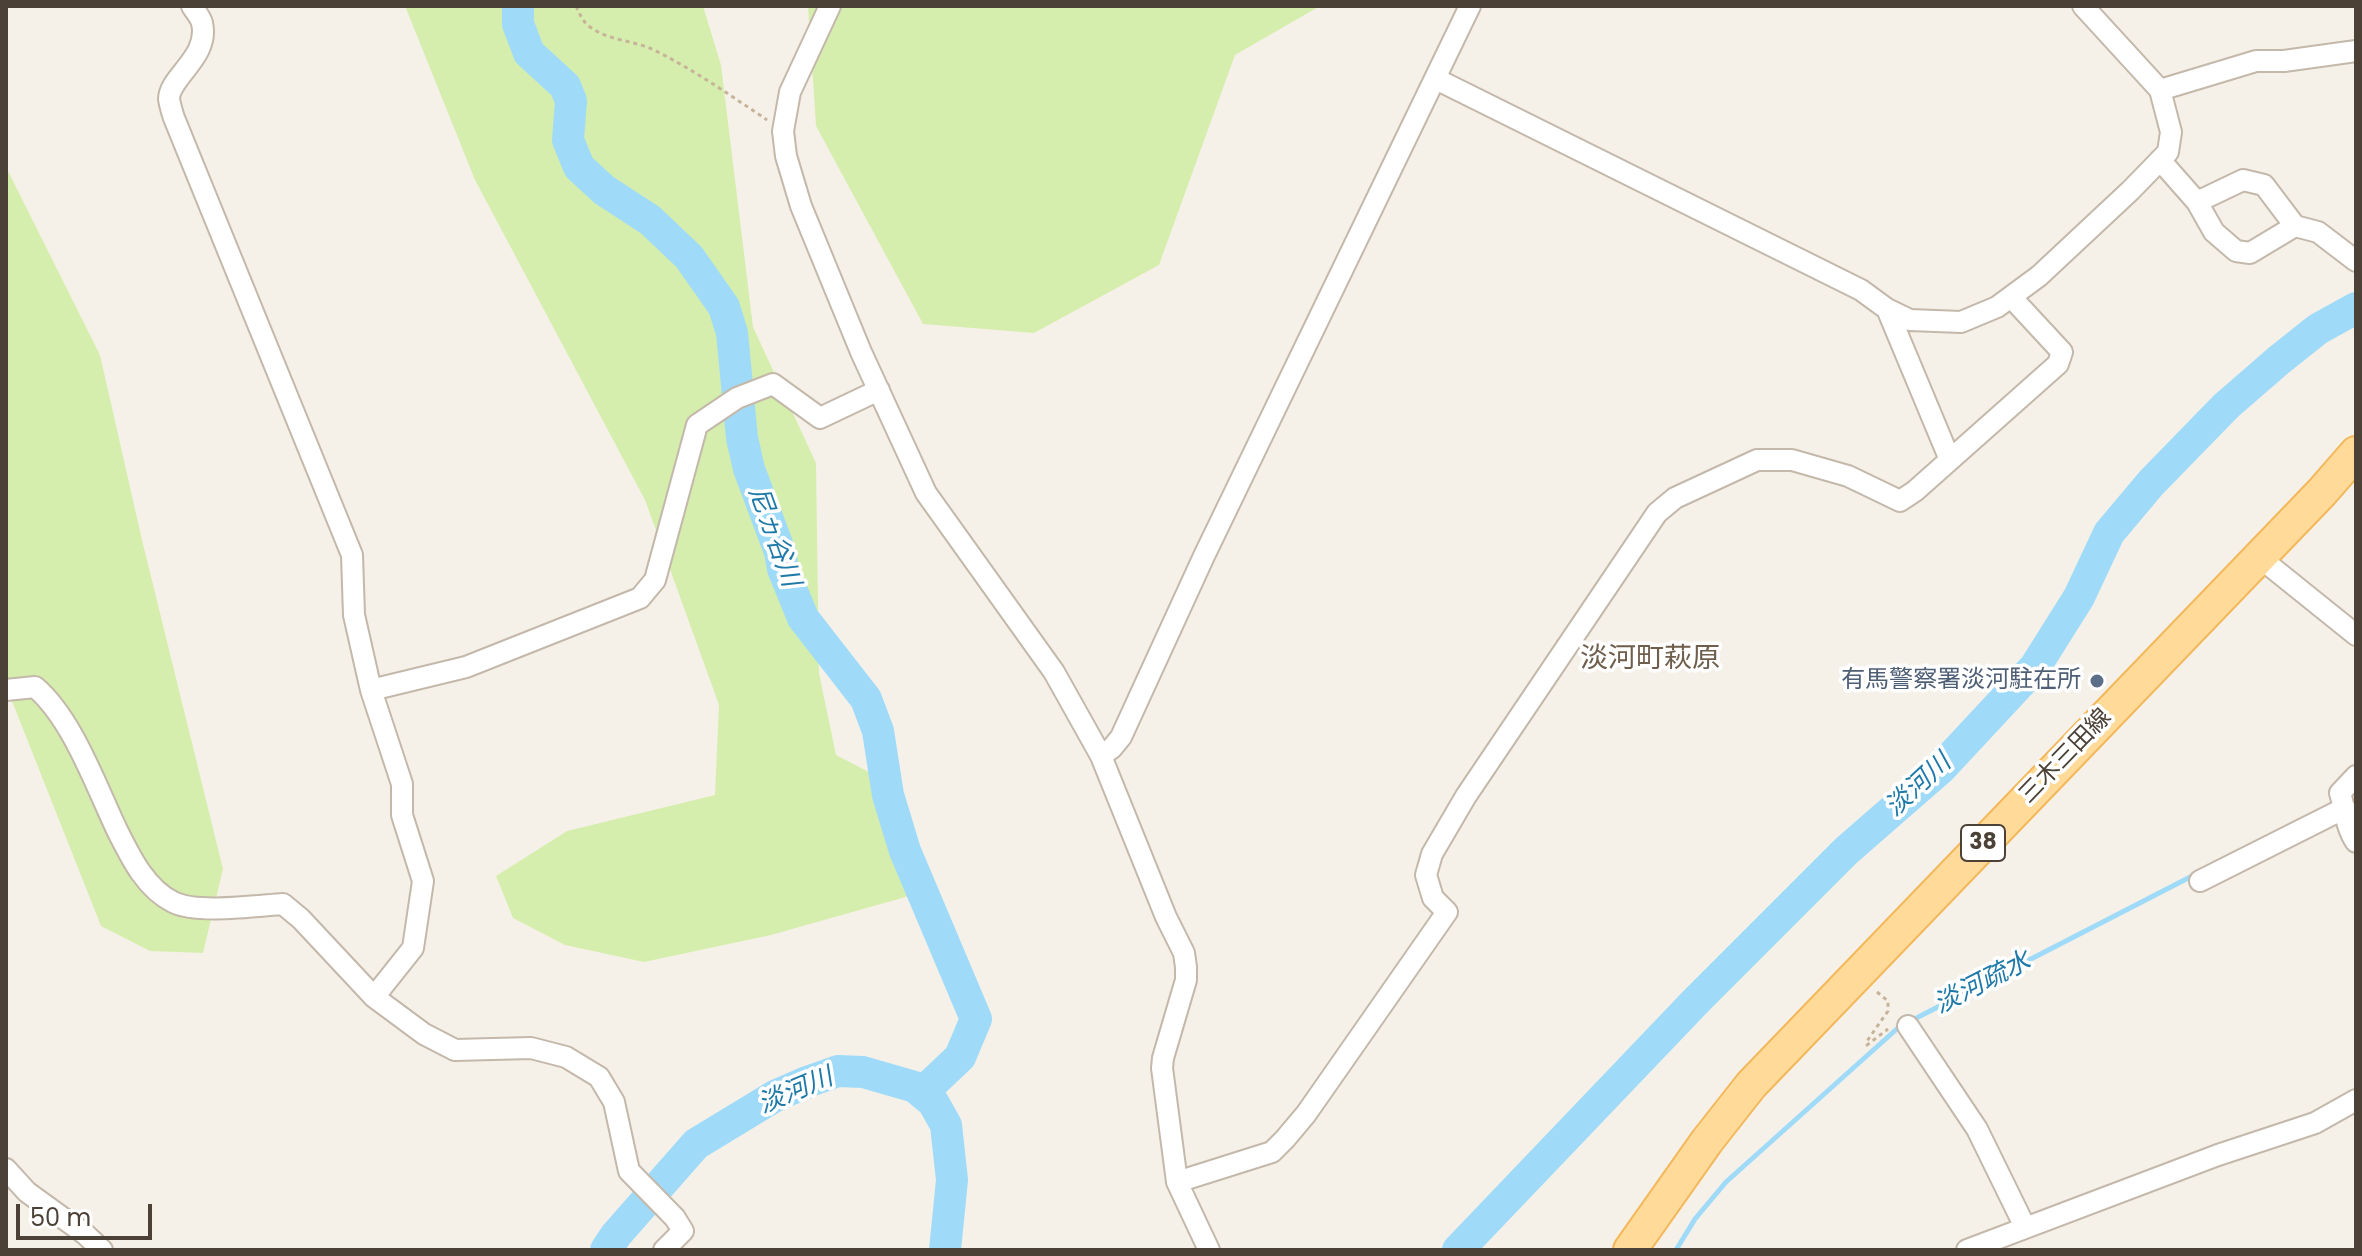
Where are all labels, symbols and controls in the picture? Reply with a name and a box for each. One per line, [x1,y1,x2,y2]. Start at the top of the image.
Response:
water label: 尼ヵ谷川 [741,483,805,591]
district label: 淡河町萩原 [1580,643,1720,677]
place label: 有馬警察署淡河駐在所 [1841,667,2081,695]
marker: 有馬警察署淡河駐在所 [2088,672,2106,690]
street label: 三木三田線 [2014,704,2118,810]
water label: 淡河川 [1880,748,1958,824]
road number: 38 [1961,825,2005,861]
water label: 淡河疏水 [1930,946,2036,1022]
water label: 淡河川 [754,1062,838,1122]
scale bar [20,1188,156,1238]
text: 50 m [30,1201,91,1234]

